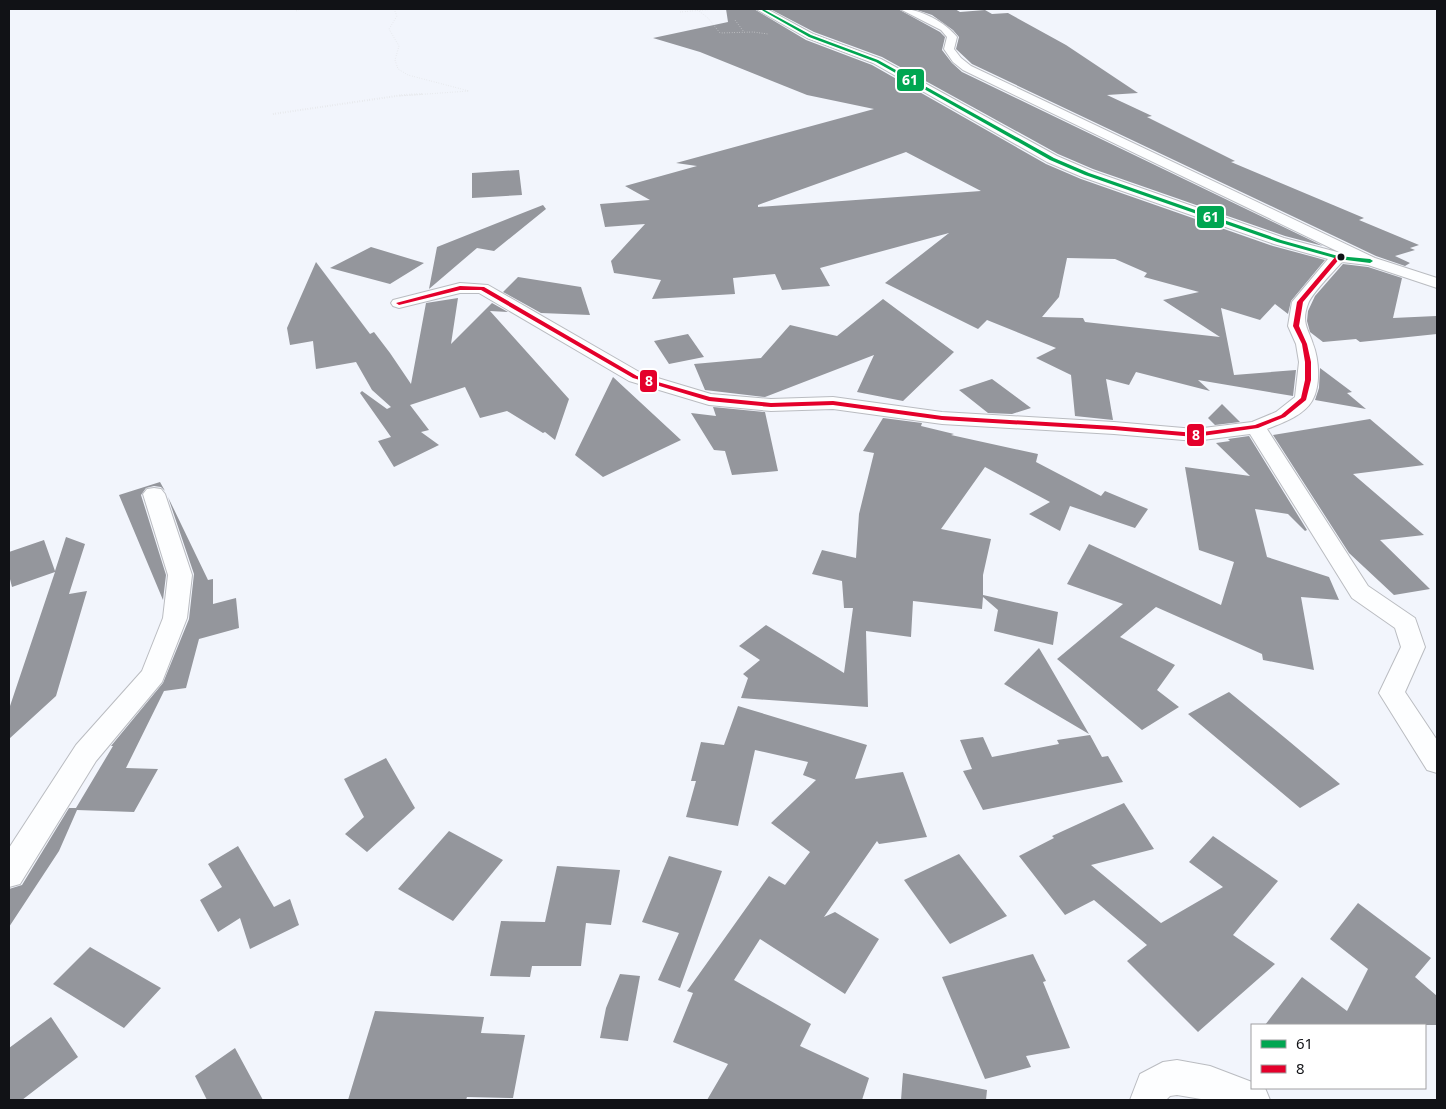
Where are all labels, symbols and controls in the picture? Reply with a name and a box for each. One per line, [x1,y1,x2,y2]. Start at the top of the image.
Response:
line badge: 61 [896,68,925,92]
text: 61 [902,70,918,89]
line badge: 61 [1196,205,1225,229]
text: 61 [1203,207,1219,226]
unlabelled marker [1336,252,1346,262]
line badge: 8 [639,369,658,393]
text: 8 [645,371,653,390]
line badge: 8 [1186,423,1205,447]
text: 8 [1192,425,1200,444]
legend [1251,1024,1426,1089]
text: 61 [1296,1033,1313,1053]
text: 8 [1296,1058,1305,1078]

